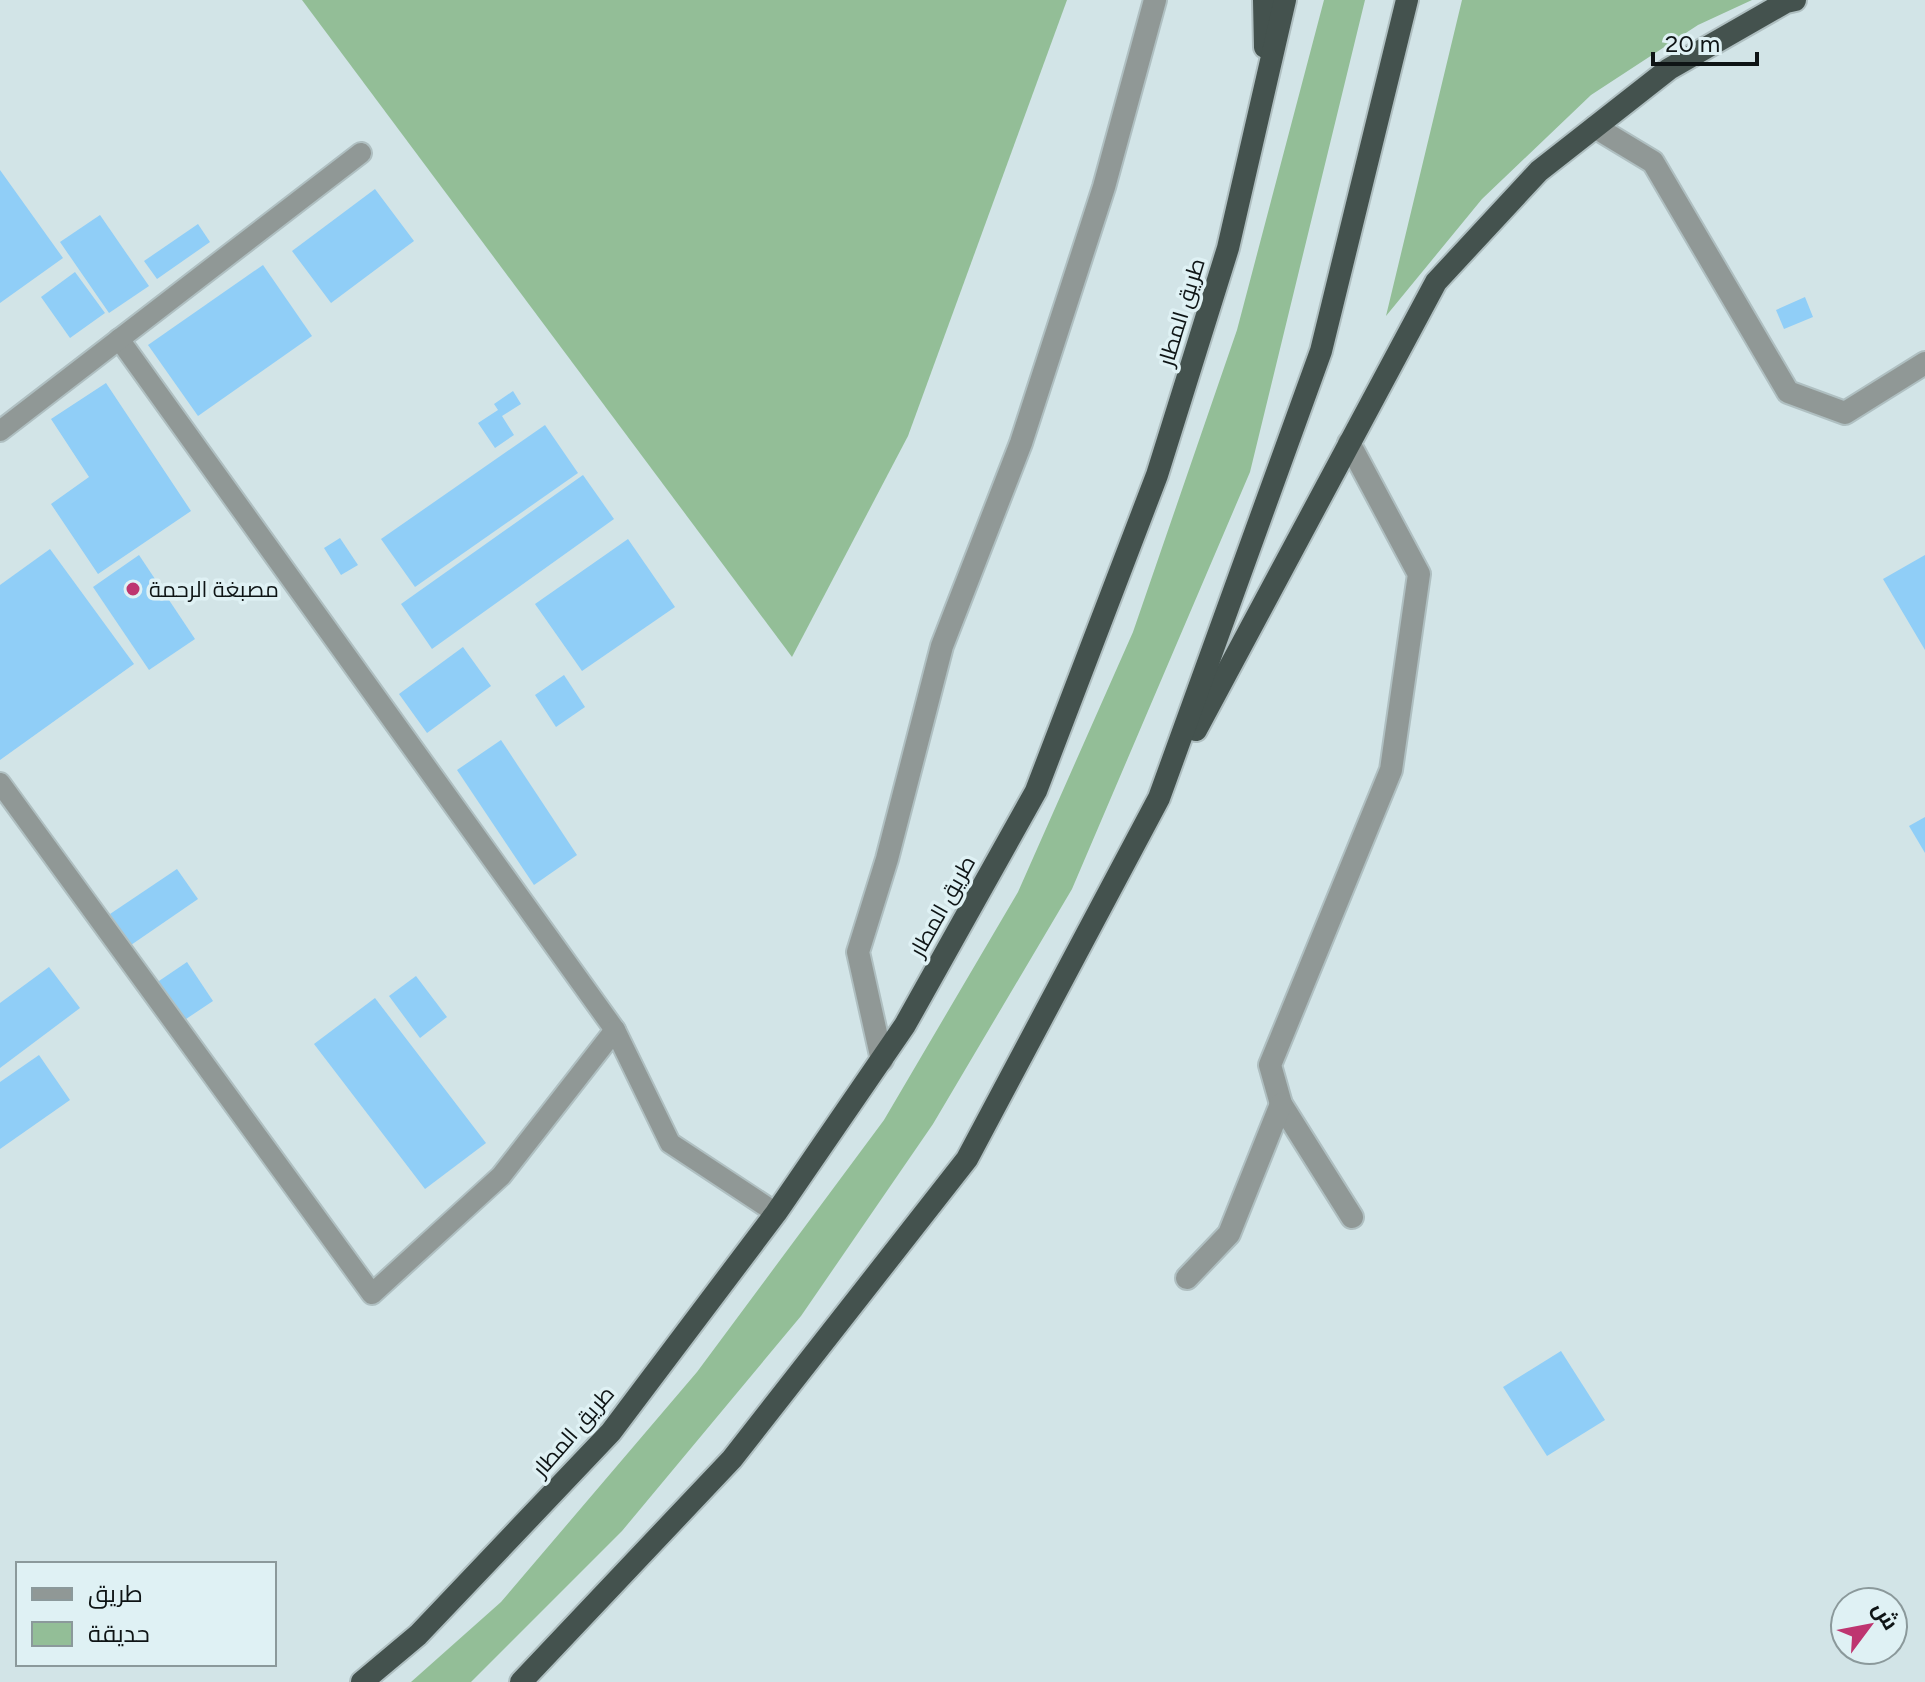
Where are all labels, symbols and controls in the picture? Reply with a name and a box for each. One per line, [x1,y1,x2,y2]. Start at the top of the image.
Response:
scale bar [1653,16,1757,66]
text: 20 m [1665,29,1720,58]
street label: طريق المطار [1152,255,1211,371]
place label: مصبغة الرحمة [149,576,279,603]
marker: مصبغة الرحمة [124,580,142,598]
street label: طريق المطار [903,851,981,963]
street label: طريق المطار [525,1380,620,1484]
legend [16,1562,276,1666]
text: طريق [88,1579,143,1609]
north arrow [1829,1586,1909,1666]
text: ش [1867,1597,1904,1635]
text: حديقة [88,1619,150,1648]

